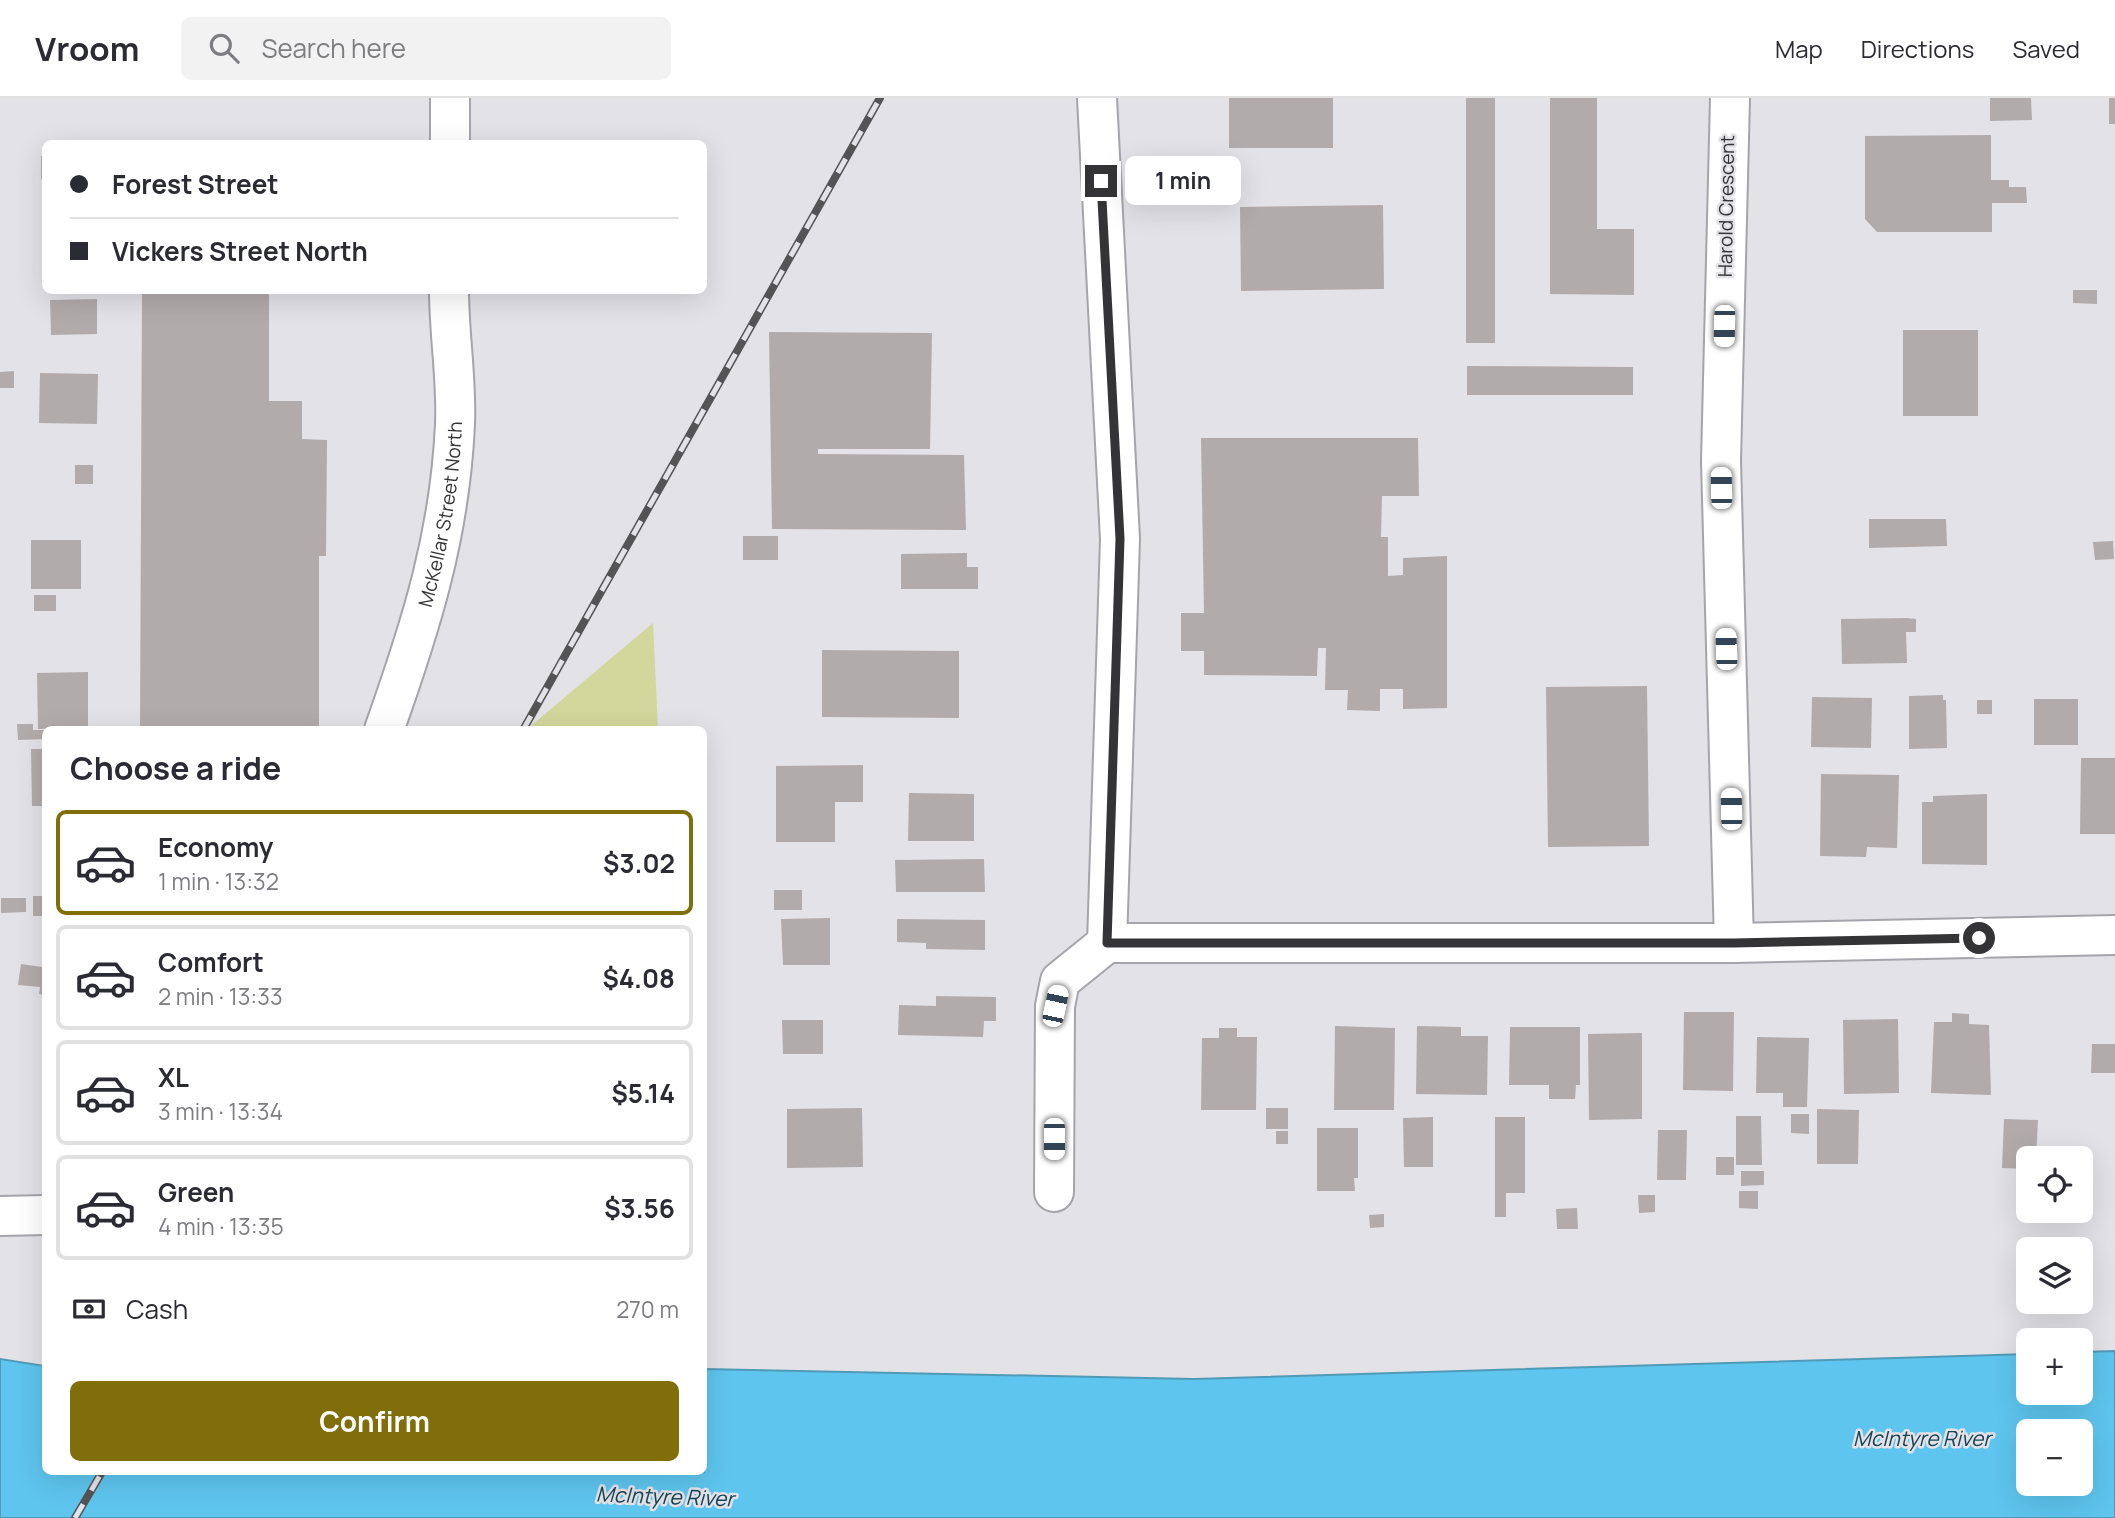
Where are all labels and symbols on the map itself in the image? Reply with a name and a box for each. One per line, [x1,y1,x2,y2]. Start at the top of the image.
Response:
street label: Harold Crescent [1712,135,1740,277]
callout: 1 min [1126,156,1241,206]
route end [1085,165,1117,197]
car [1714,305,1735,347]
street label: McKellar Street North [412,421,468,610]
car [1711,467,1732,509]
car [1715,628,1738,670]
car [1721,788,1742,830]
route start [1963,922,1995,954]
car [1041,983,1070,1029]
car [1044,1118,1065,1160]
water label: McIntyre River [1853,1424,1993,1452]
water label: McIntyre River [596,1480,737,1512]

